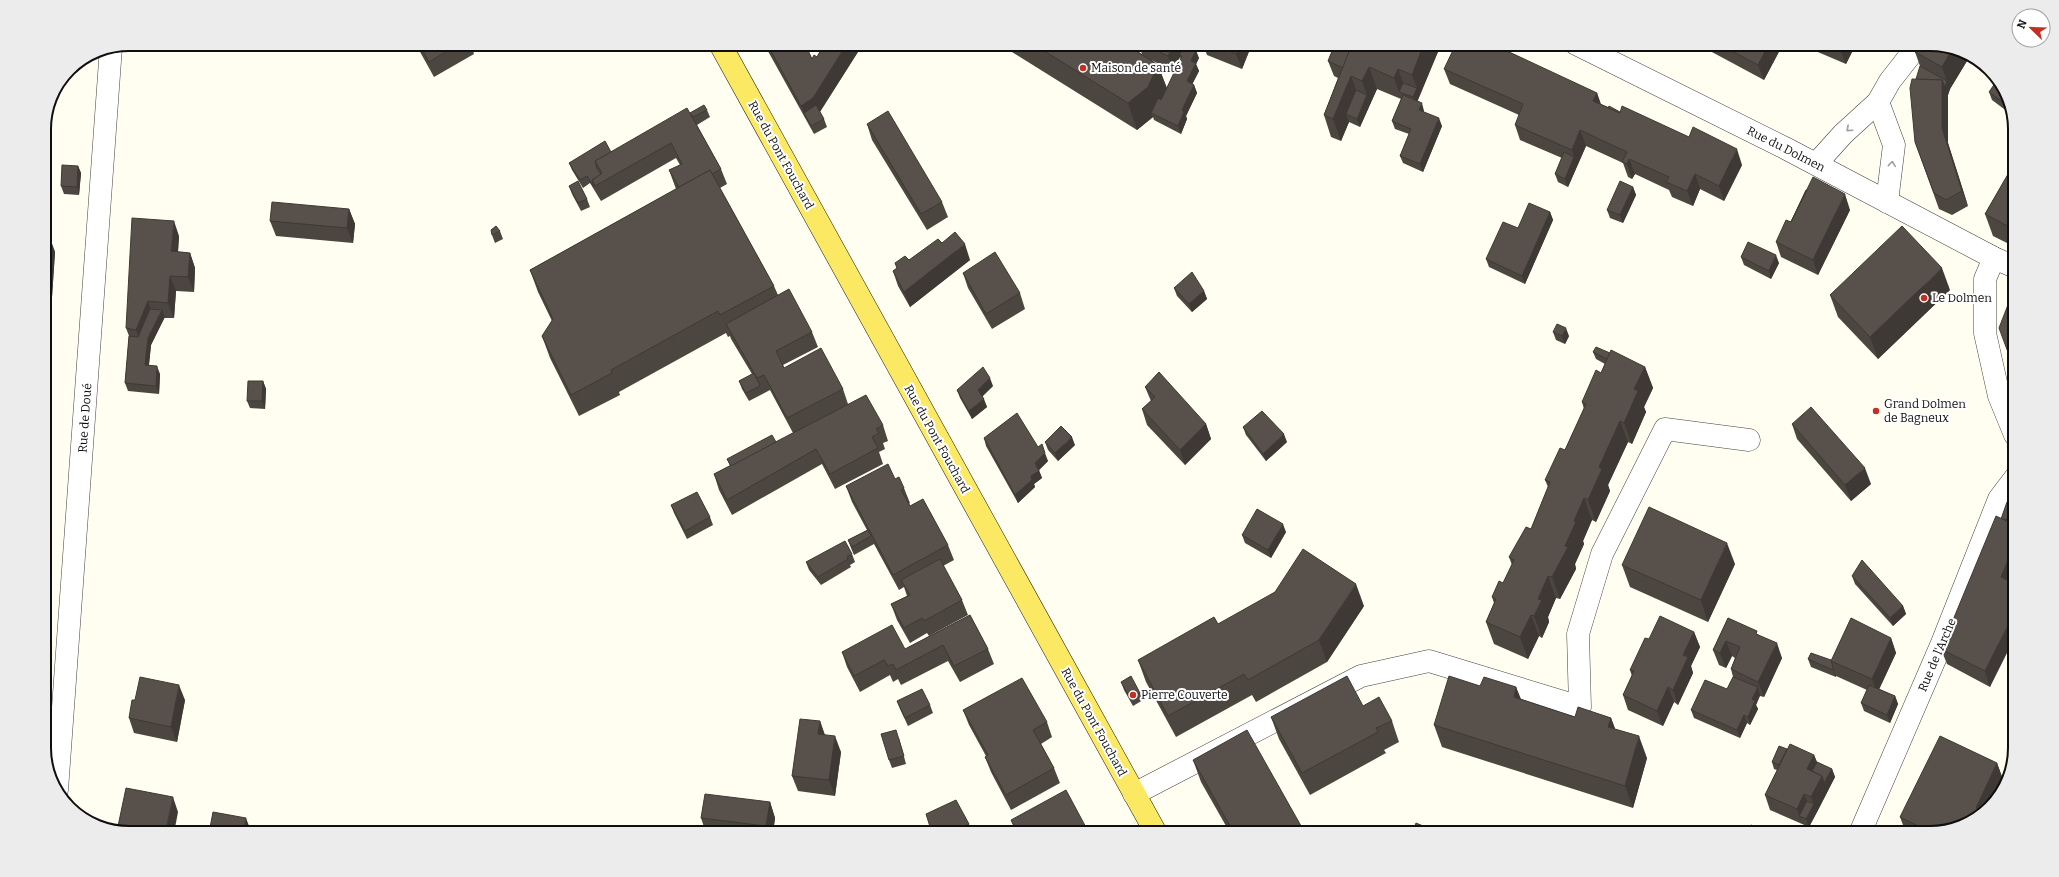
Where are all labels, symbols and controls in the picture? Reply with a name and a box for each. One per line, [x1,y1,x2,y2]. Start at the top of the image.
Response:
north arrow [2011,8,2051,48]
text: N [2015,17,2030,31]
place label: Maison de santé [1091,61,1181,75]
marker: Maison de santé [1078,63,1088,73]
street label: Rue du Pont Fouchard [745,98,817,212]
street label: Rue du Dolmen [1745,123,1828,175]
one-way arrow [1846,124,1853,131]
one-way arrow [1887,161,1896,167]
place label: Le Dolmen [1932,291,1992,305]
marker: Le Dolmen [1919,293,1929,303]
street label: Rue du Pont Fouchard [901,382,973,496]
street label: Rue de Doué [76,383,94,453]
place label: Grand Dolmen de Bagneux [1884,397,1966,425]
marker: Grand Dolmen de Bagneux [1871,406,1881,416]
street label: Rue de l'Arche [1915,616,1959,694]
street label: Rue du Pont Fouchard [1058,665,1130,779]
place label: Pierre Couverte [1141,688,1228,702]
marker: Pierre Couverte [1128,690,1138,700]

